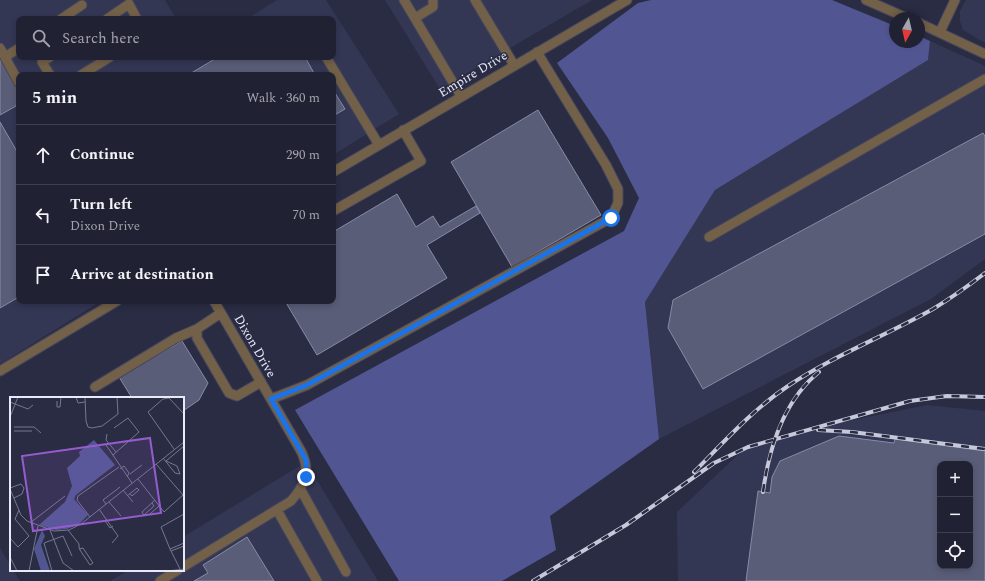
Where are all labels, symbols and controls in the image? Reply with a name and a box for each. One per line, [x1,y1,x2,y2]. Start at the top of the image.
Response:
north arrow [889,12,925,48]
search box [16,16,336,60]
icon: search [30,27,52,49]
text: Search here [62,27,140,50]
street label: Empire Drive [435,45,511,103]
text: 5 min [32,85,77,111]
text: Walk · 360 m [246,88,320,108]
text: Continue [70,143,135,166]
icon: ahead [32,144,54,166]
text: 290 m [286,145,320,165]
text: Turn left [70,193,132,216]
icon: left [32,204,54,226]
text: 70 m [293,205,320,225]
route start [602,209,620,227]
text: Dixon Drive [70,216,140,236]
text: Arrive at destination [70,263,214,286]
icon: arrive [32,264,54,286]
street label: Dixon Drive [229,311,281,381]
inset map [10,397,184,571]
map controls [937,461,973,569]
button: + [937,461,973,497]
route end [297,468,315,486]
button: − [937,497,973,533]
button: locate [937,533,973,569]

